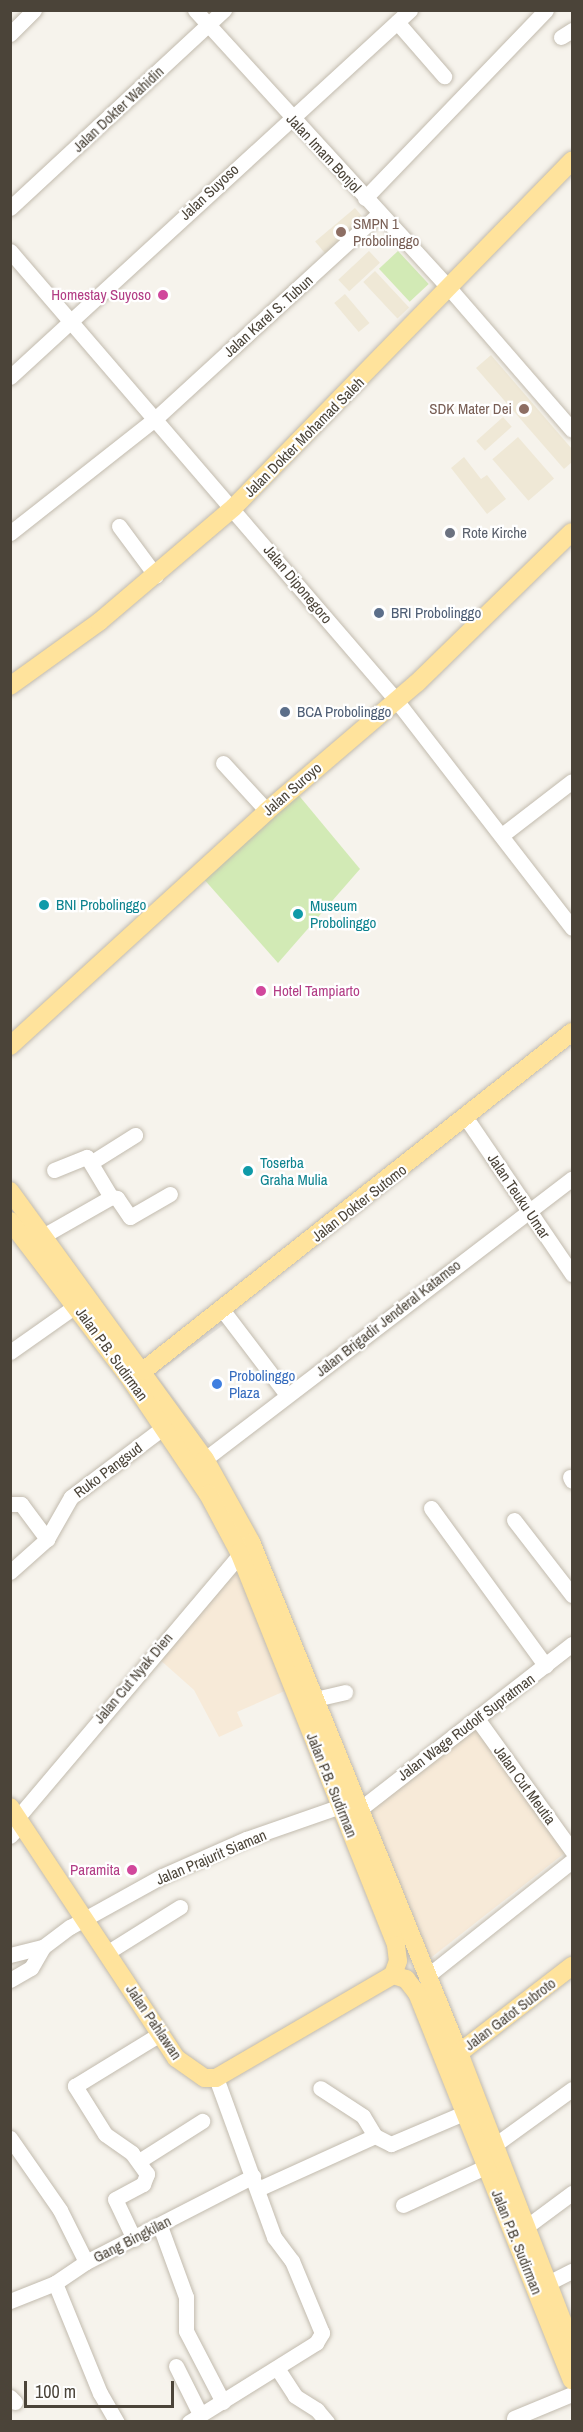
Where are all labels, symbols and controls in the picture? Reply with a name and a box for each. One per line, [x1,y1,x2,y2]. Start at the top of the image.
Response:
street label: Jalan Dokter Wahidin [69,62,167,156]
street label: Jalan Imam Bonjol [283,110,365,196]
street label: Jalan Suyoso [176,160,242,224]
place label: SMPN 1 Probolinggo [353,214,419,249]
marker: SMPN 1 Probolinggo [334,225,348,239]
street label: Jalan Karel S. Tubun [220,271,316,361]
place label: Homestay Suyoso [51,286,151,304]
marker: Homestay Suyoso [156,288,170,302]
street label: Jalan Dokter Mohamad Saleh [240,373,368,501]
place label: SDK Mater Dei [429,400,512,418]
marker: SDK Mater Dei [517,402,531,416]
place label: Rote Kirche [462,524,527,542]
marker: Rote Kirche [443,526,457,540]
street label: Jalan Diponegoro [260,541,336,627]
place label: BRI Probolinggo [391,604,481,622]
marker: BRI Probolinggo [372,606,386,620]
place label: BCA Probolinggo [297,703,392,721]
marker: BCA Probolinggo [278,705,292,719]
street label: Jalan Suroyo [259,759,325,819]
place label: BNI Probolinggo [56,896,146,914]
place label: Museum Probolinggo [310,896,376,931]
marker: BNI Probolinggo [37,898,51,912]
marker: Museum Probolinggo [291,907,305,921]
place label: Hotel Tampiarto [273,982,360,1000]
marker: Hotel Tampiarto [254,984,268,998]
street label: Jalan Teuku Umar [484,1150,554,1242]
place label: Toserba Graha Mulia [260,1153,328,1188]
street label: Jalan Dokter Sutomo [308,1161,410,1245]
marker: Toserba Graha Mulia [241,1164,255,1178]
street label: Jalan Brigadir Jenderal Katamso [312,1256,464,1380]
street label: Jalan P.B. Sudirman [72,1304,152,1404]
place label: Probolinggo Plaza [229,1366,295,1401]
marker: Probolinggo Plaza [210,1377,224,1391]
street label: Ruko Pangsud [70,1439,146,1501]
street label: Jalan Cut Nyak Dien [90,1629,176,1727]
street label: Jalan Wage Rudolf Supratman [394,1670,538,1784]
street label: Jalan P.B. Sudirman [303,1730,361,1840]
street label: Jalan Cut Meutia [490,1742,560,1828]
street label: Jalan Prajurit Siaman [153,1826,269,1888]
place label: Paramita [70,1861,120,1879]
marker: Paramita [125,1863,139,1877]
street label: Jalan Gatot Subroto [461,1974,559,2054]
street label: Jalan Pahlawan [122,1981,186,2063]
street label: Jalan P.B. Sudirman [488,2187,546,2297]
street label: Gang Bingkilan [90,2212,174,2266]
scale bar [27,2369,177,2407]
text: 100 m [35,2379,76,2404]

